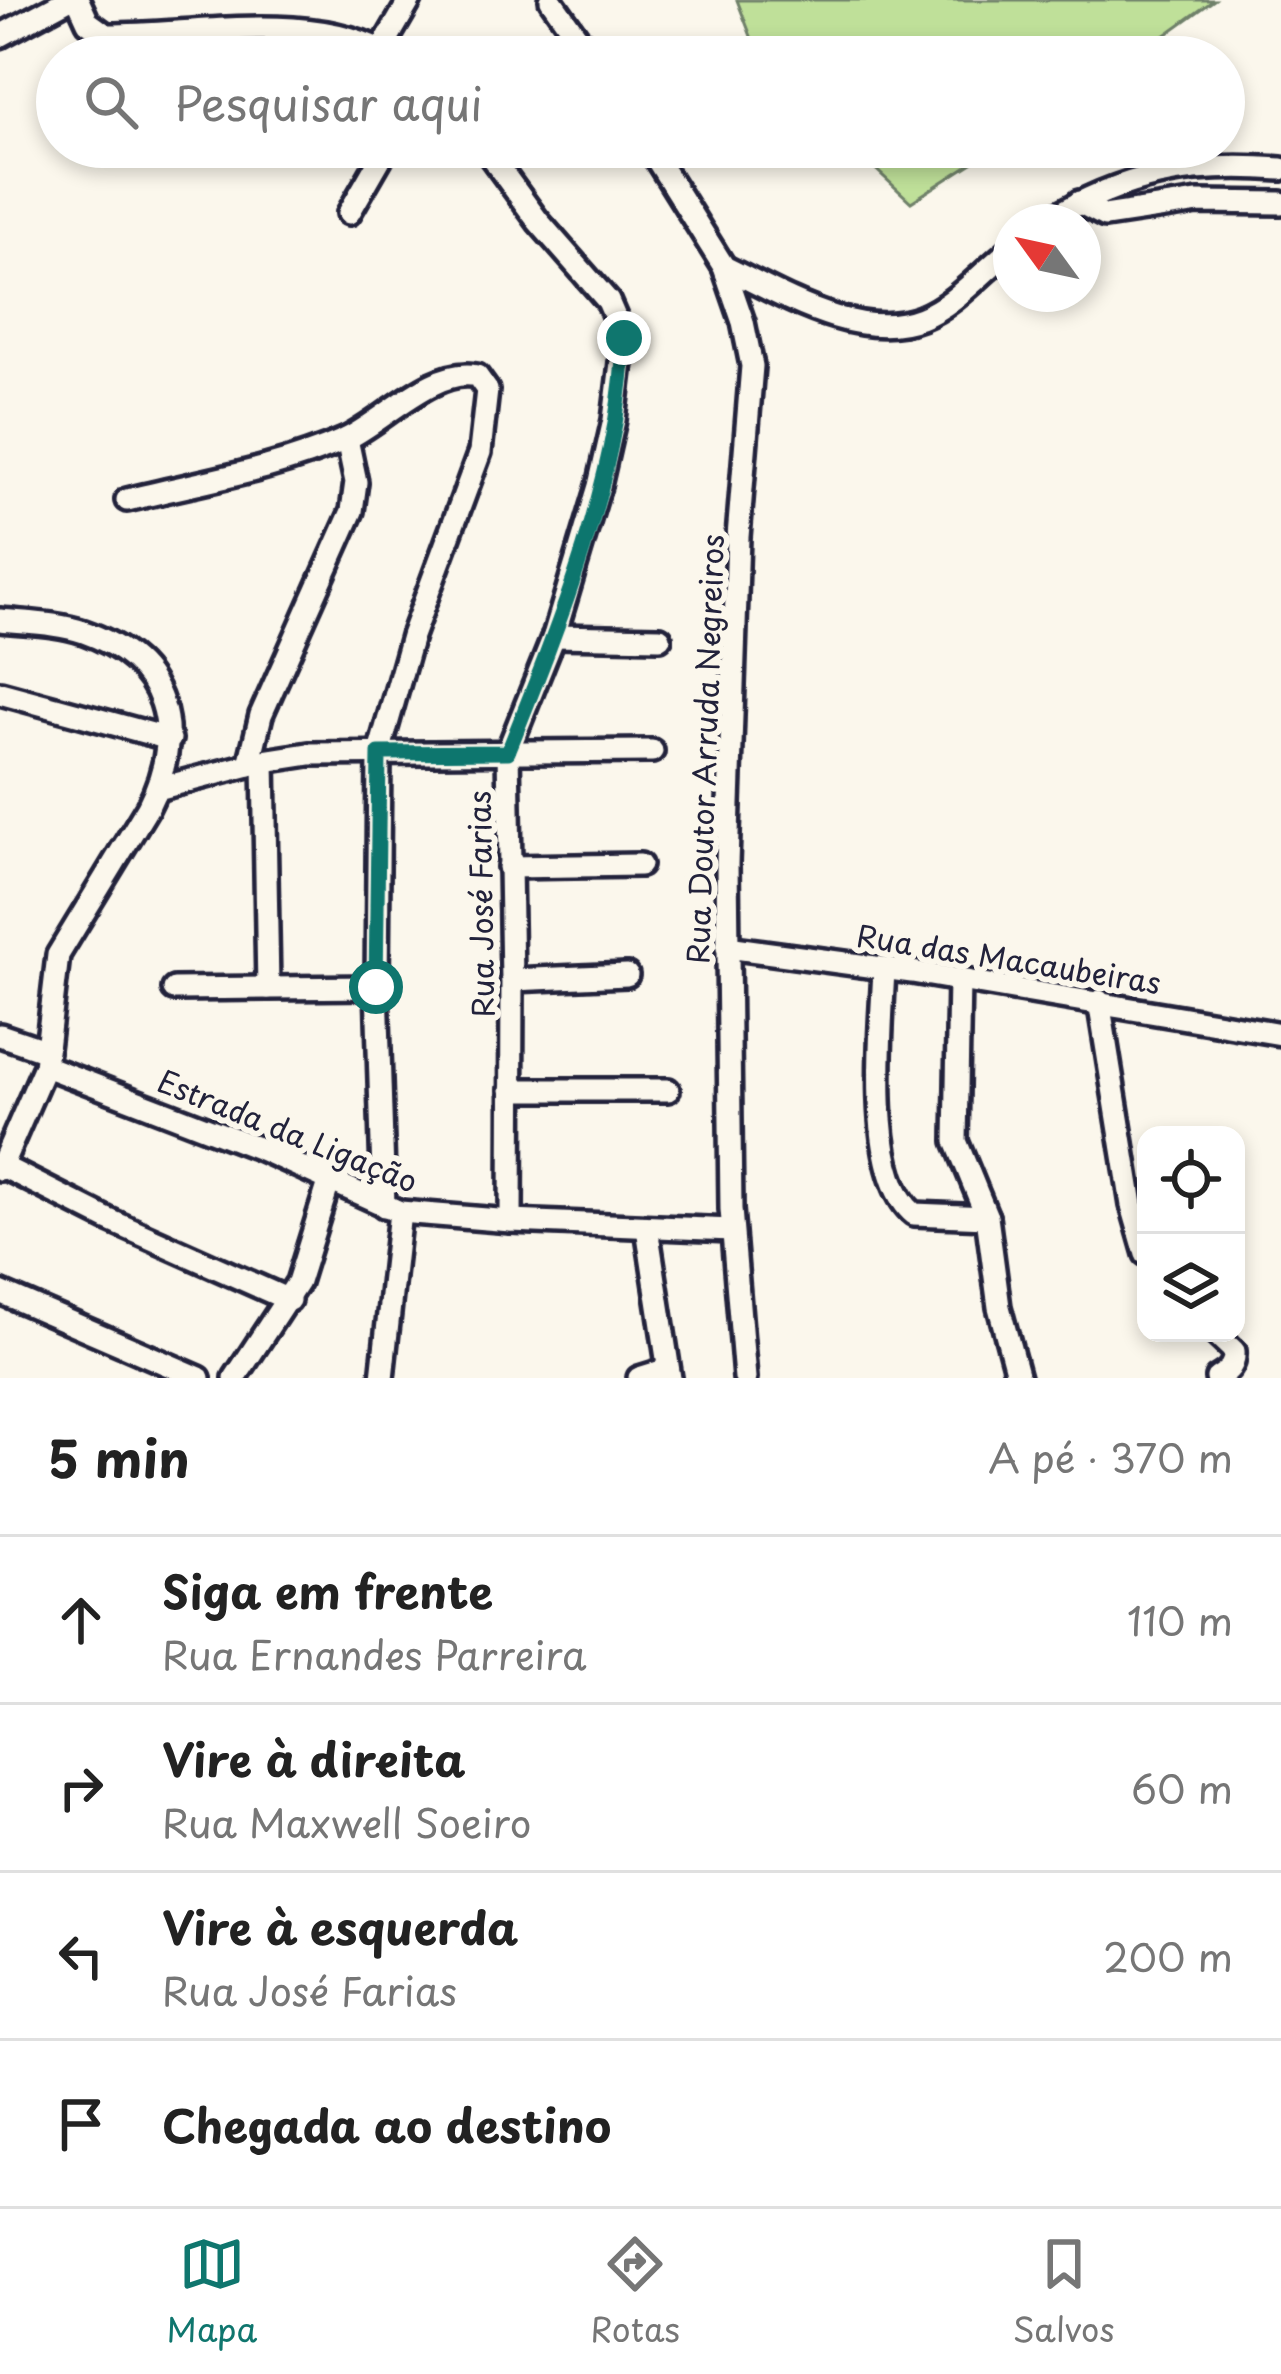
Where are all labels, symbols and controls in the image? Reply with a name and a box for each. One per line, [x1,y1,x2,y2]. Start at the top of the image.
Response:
search box [36,36,1245,168]
text: Pesquisar aqui [174,68,483,136]
icon: search [78,69,144,135]
north arrow [993,204,1101,312]
route end [597,311,651,365]
street label: Rua Doutor Arruda Negreiros [674,533,734,965]
street label: Rua José Farias [456,790,504,1018]
street label: Rua das Macaubeiras [854,912,1164,1004]
route start [349,960,403,1014]
street label: Estrada da Ligação [151,1057,425,1203]
map controls [1137,1126,1245,1342]
button: locate [1137,1126,1245,1234]
button: layers [1137,1234,1245,1342]
text: 5 min [48,1418,190,1495]
text: A pé · 370 m [988,1427,1233,1486]
text: Siga em frente [162,1556,493,1624]
icon: ahead [48,1587,114,1653]
text: 110 m [1127,1590,1233,1649]
text: Rua Ernandes Parreira [162,1624,587,1683]
text: Vire à direita [162,1724,466,1792]
icon: right [48,1755,114,1821]
text: 60 m [1131,1758,1233,1817]
text: Rua Maxwell Soeiro [162,1792,531,1851]
text: Vire à esquerda [162,1892,518,1960]
icon: left [48,1923,114,1989]
text: 200 m [1103,1926,1233,1985]
text: Rua José Farias [162,1960,457,2019]
text: Chegada ao destino [162,2090,611,2158]
icon: arrive [48,2091,114,2157]
tab: Mapa [167,2231,257,2353]
tab: Rotas [590,2231,680,2353]
tab: Salvos [1013,2231,1114,2353]

